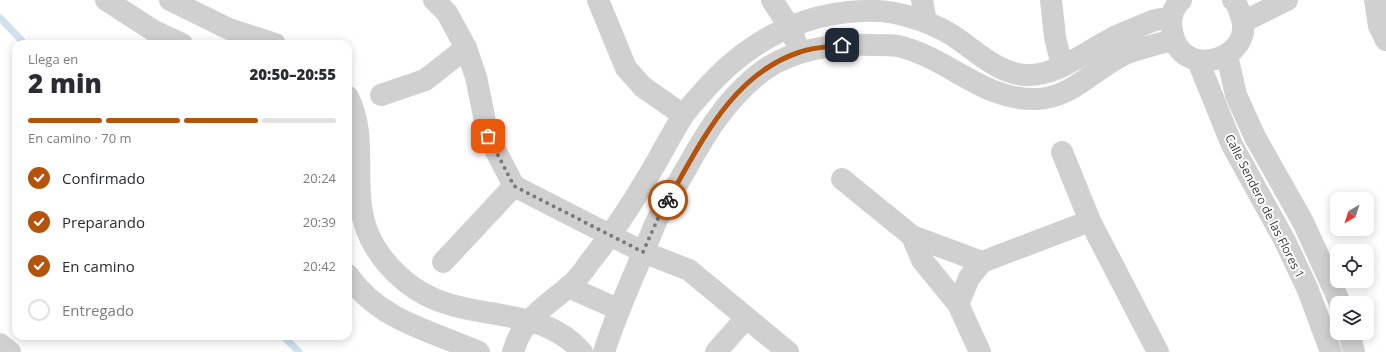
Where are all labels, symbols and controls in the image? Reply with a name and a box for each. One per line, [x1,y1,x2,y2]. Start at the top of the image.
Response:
pin [825,28,859,62]
icon: home [831,34,853,56]
text: Llega en [28,50,78,68]
text: 20:50–20:55 [250,64,336,84]
text: 2 min [28,65,102,101]
pin [471,119,505,153]
icon: bag [477,125,499,147]
text: En camino · 70 m [28,129,132,147]
street label: Calle Sendero de las Flores 1 [1221,131,1309,281]
icon: check [28,167,50,189]
text: Confirmado [62,168,145,188]
text: 20:24 [303,169,336,187]
courier [648,180,688,220]
icon: bike [657,189,679,211]
north arrow [1330,192,1374,236]
map controls [1330,192,1374,340]
icon: check [28,211,50,233]
text: Preparando [62,212,145,232]
text: 20:39 [303,213,336,231]
button: locate [1330,244,1374,288]
icon: check [28,255,50,277]
text: En camino [62,256,135,276]
text: 20:42 [303,257,336,275]
button: layers [1330,296,1374,340]
text: Entregado [62,300,134,320]

